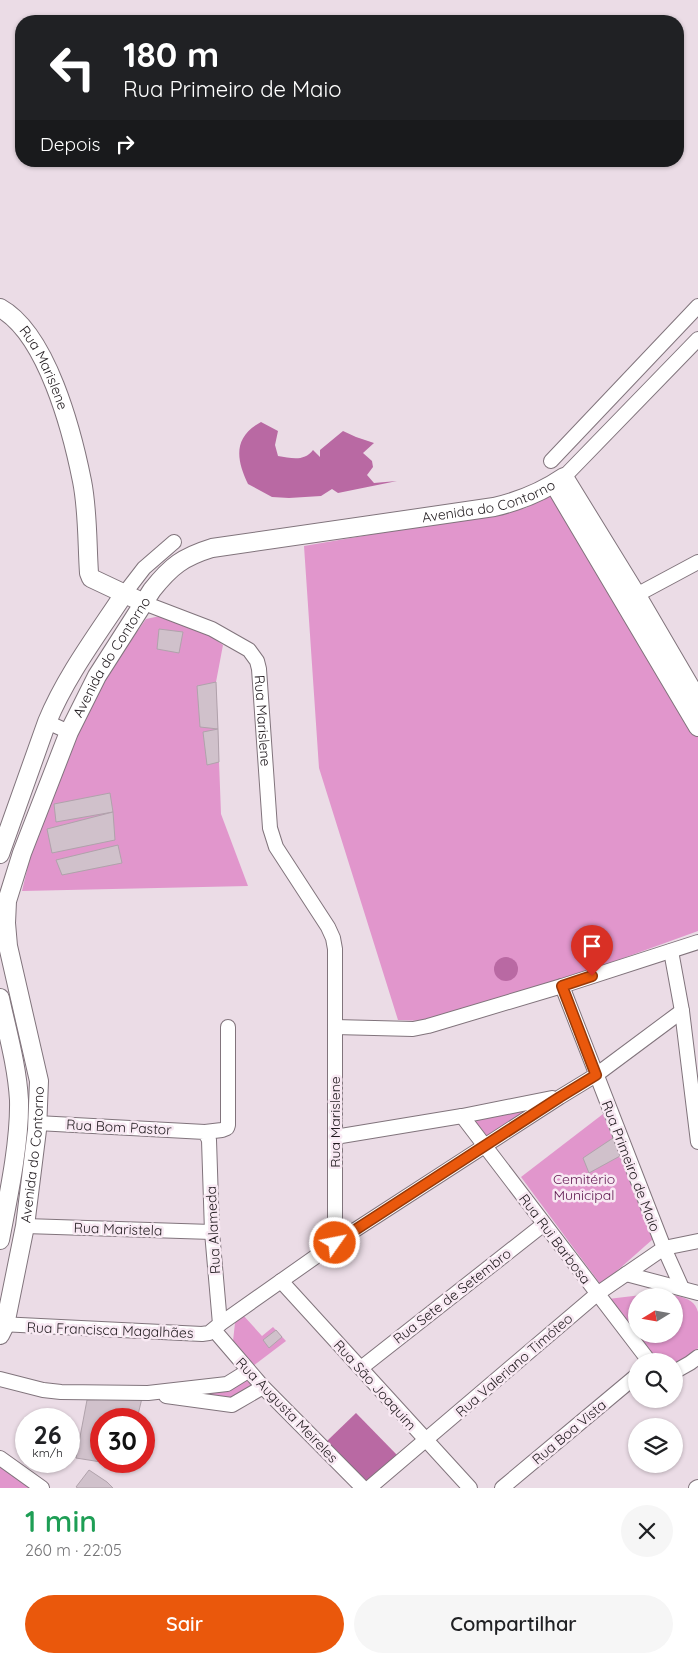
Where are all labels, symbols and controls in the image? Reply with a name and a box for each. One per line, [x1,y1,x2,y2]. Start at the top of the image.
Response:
text: 180 m [123,32,219,76]
icon: left [40,35,105,100]
text: Rua Primeiro de Maio [123,75,341,103]
icon: right [111,130,139,158]
text: Depois [40,132,101,156]
street label: Rua Marislene [16,322,72,412]
street label: Avenida do Contorno [421,476,558,526]
street label: Avenida do Contorno [69,593,154,720]
street label: Rua Marislene [250,674,275,767]
pin [571,925,613,976]
icon: arrive [578,932,606,960]
street label: Rua Marislene [326,1076,344,1168]
street label: Avenida do Contorno [16,1086,48,1224]
street label: Rua Primeiro de Maio [598,1098,664,1234]
street label: Rua Bom Pastor [66,1115,173,1139]
park label: Cemitério Municipal [553,1170,615,1204]
street label: Rua Alameda [202,1186,224,1274]
street label: Rua Rui Barbosa [515,1190,595,1288]
position arrow [308,1216,360,1268]
street label: Rua Maristela [73,1218,163,1240]
street label: Rua Sete de Setembro [389,1244,515,1348]
north arrow [628,1288,682,1342]
map controls [628,1288,683,1473]
street label: Rua Valeriano Timóteo [452,1309,576,1421]
street label: Rua Francisca Magalhães [26,1318,194,1342]
street label: Rua São Joaquim [330,1336,420,1434]
button: search [628,1353,683,1408]
street label: Rua Augusta Meireles [232,1354,342,1466]
street label: Rua Boa Vista [528,1396,610,1468]
speed limit sign: 30 [90,1408,155,1473]
button: layers [628,1418,683,1473]
text: 26 [33,1419,62,1450]
text: km/h [32,1445,63,1460]
text: 1 min [25,1502,97,1540]
button: close [621,1505,673,1557]
text: 260 m · 22:05 [25,1540,122,1560]
button: Sair [25,1595,344,1653]
button: Compartilhar [354,1595,673,1653]

